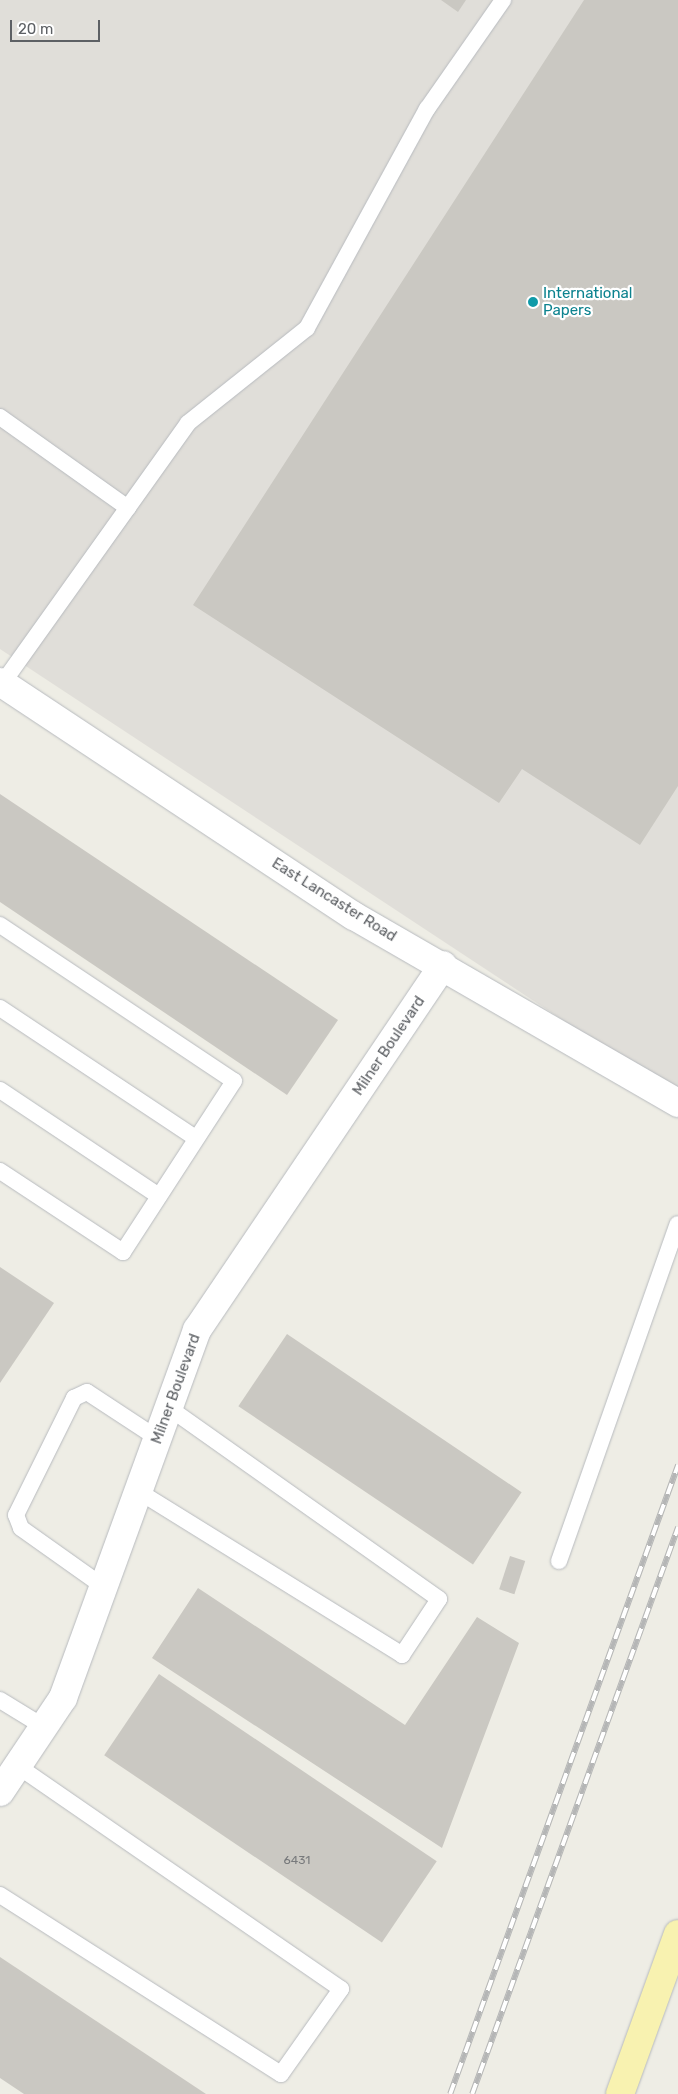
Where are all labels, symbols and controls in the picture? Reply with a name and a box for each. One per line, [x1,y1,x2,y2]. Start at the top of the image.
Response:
scale bar [12,10,102,42]
text: 20 m [18,20,53,38]
place label: International Papers [543,284,632,319]
marker: International Papers [527,296,539,308]
street label: East Lancaster Road [268,854,400,946]
street label: Milner Boulevard [349,993,429,1099]
street label: Milner Boulevard [148,1331,204,1447]
house number: 6431 [284,1854,310,1868]

